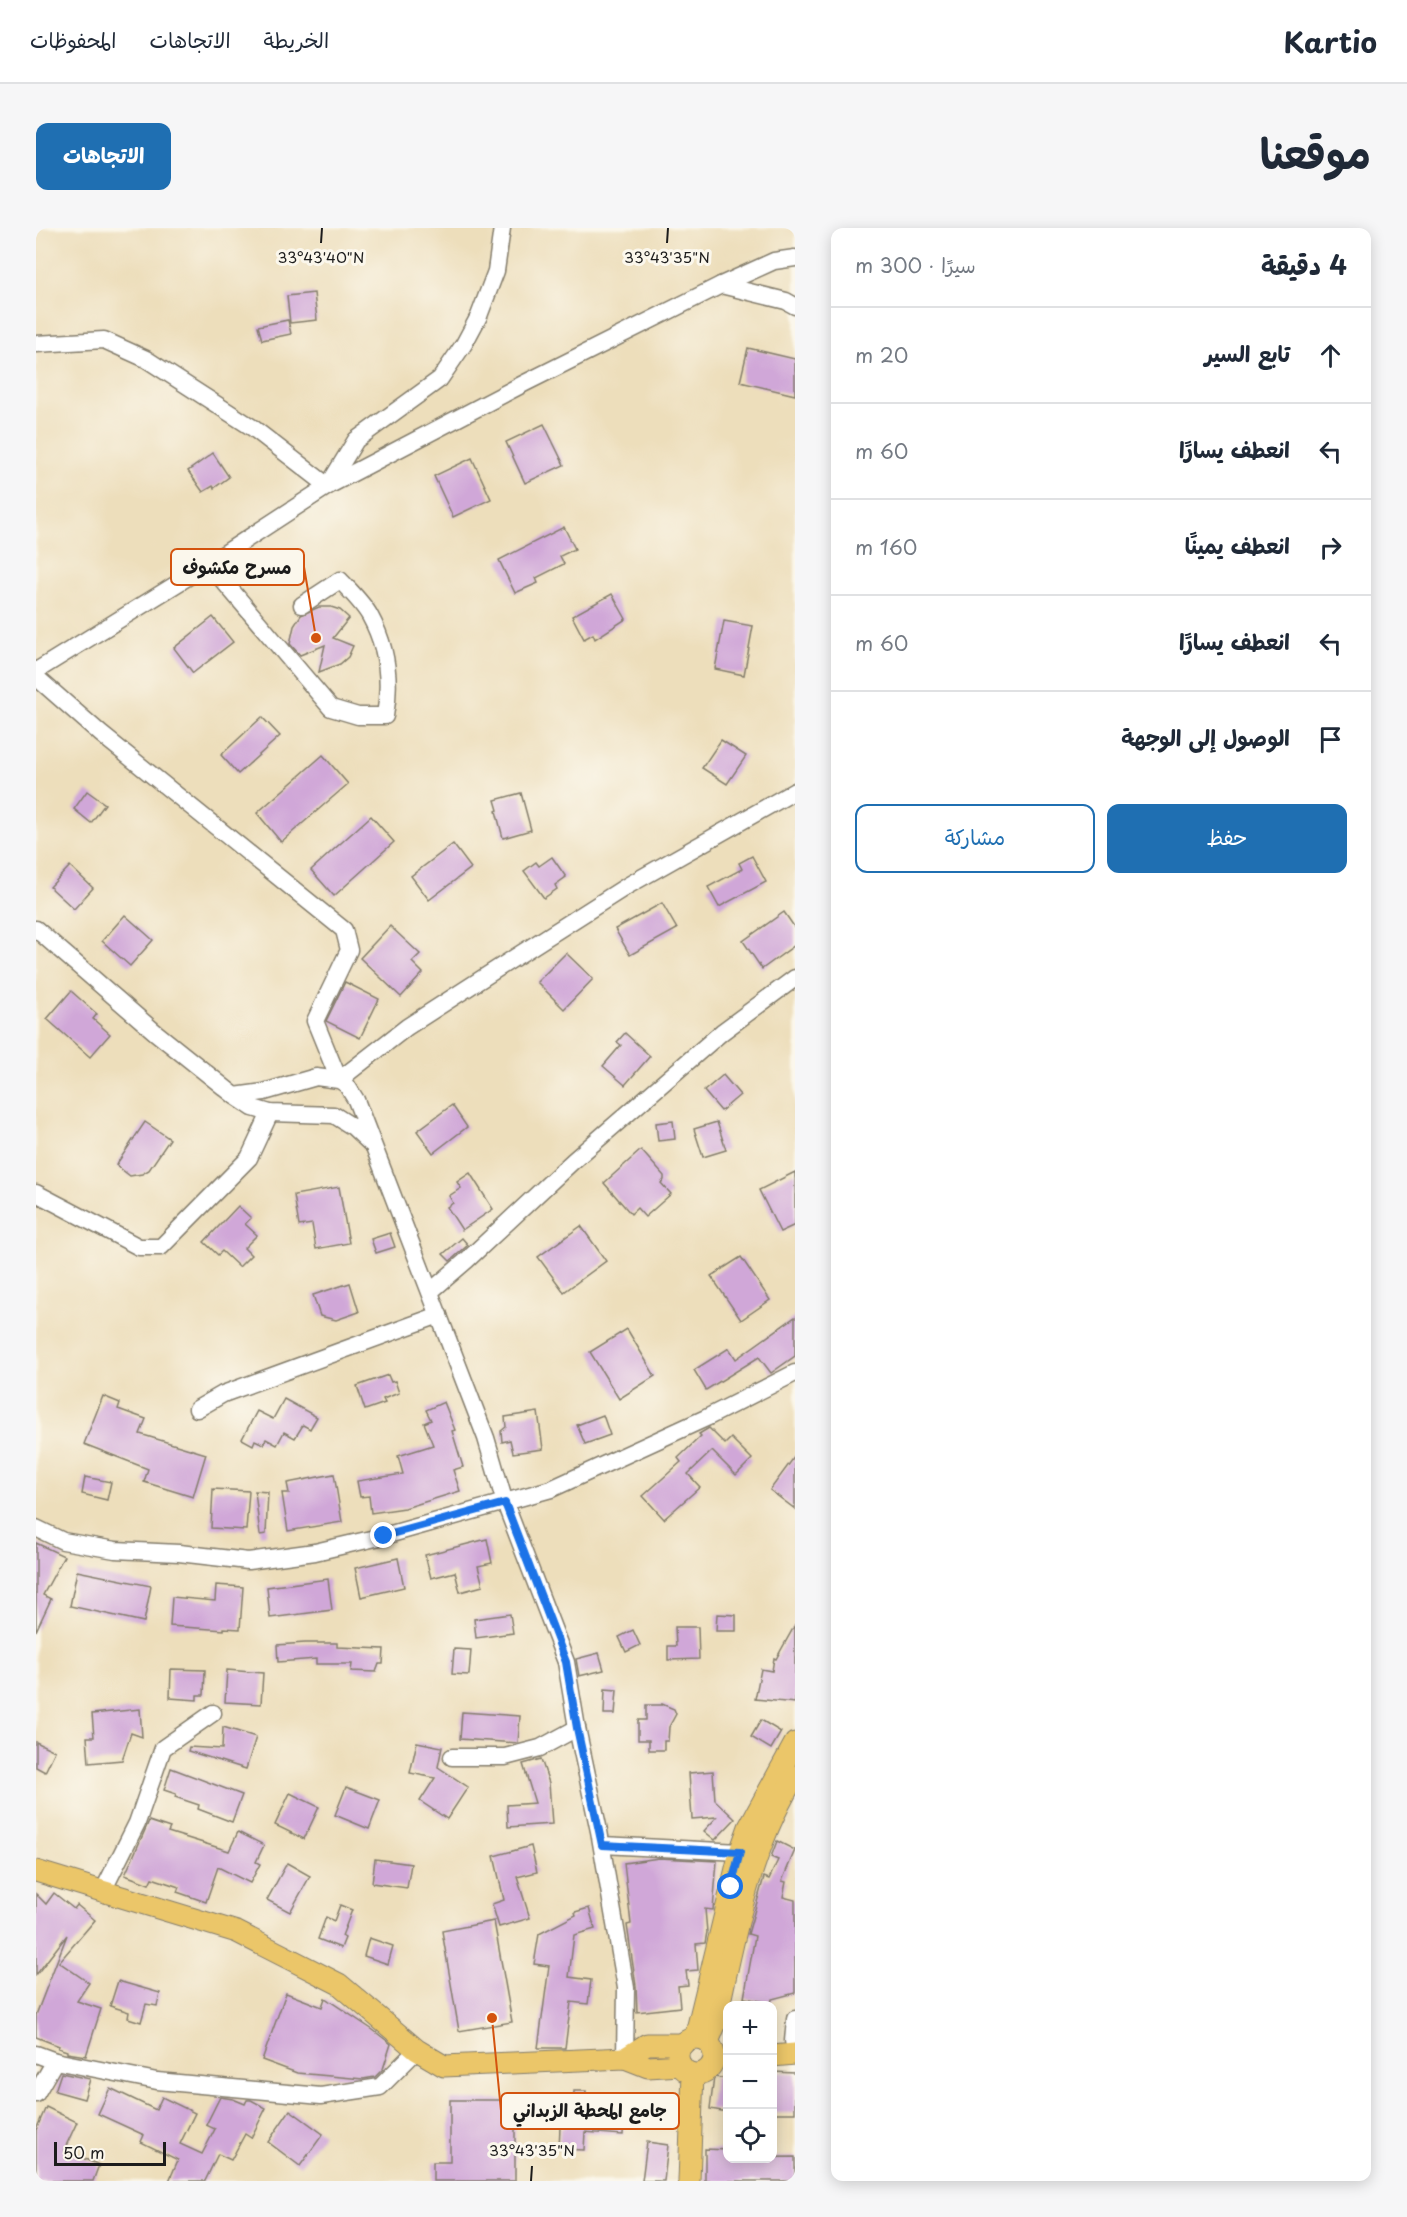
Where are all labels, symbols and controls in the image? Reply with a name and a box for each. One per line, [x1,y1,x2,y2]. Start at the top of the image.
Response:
text: Kartio [1283,20,1377,63]
text: المحفوظات [30,23,116,55]
text: الاتجاهات [149,23,231,55]
text: الخريطة [264,23,329,55]
text: موقعنا [1260,120,1371,183]
button: الاتجاهات [36,123,171,190]
text: 33°43'40"N [278,245,364,268]
text: 33°43'35"N [624,245,710,268]
text: 4 دقيقة [1261,245,1347,284]
text: سيرًا · 300 m [855,250,976,280]
text: تابع السير [1205,336,1290,369]
icon: ahead [1314,339,1347,372]
text: 20 m [855,340,908,370]
text: انعطف يسارًا [1179,432,1290,465]
icon: left [1314,435,1347,468]
text: 60 m [855,436,908,466]
text: انعطف يمينًا [1185,528,1290,561]
icon: right [1314,531,1347,564]
text: 160 m [855,532,917,562]
callout: مسرح مكشوف [171,549,304,585]
text: مسرح مكشوف [182,553,292,580]
text: انعطف يسارًا [1179,624,1290,657]
icon: left [1314,627,1347,660]
text: 60 m [855,628,908,658]
text: الوصول إلى الوجهة [1121,720,1290,753]
icon: arrive [1314,723,1347,756]
button: مشاركة [855,804,1095,873]
button: حفظ [1107,804,1347,873]
route end [370,1522,396,1548]
route start [717,1873,743,1899]
map controls [723,2001,777,2163]
button: + [723,2001,777,2055]
button: − [723,2055,777,2109]
callout: جامع المحطة الزبداني [501,2093,679,2129]
text: جامع المحطة الزبداني [513,2096,667,2127]
button: locate [723,2109,777,2163]
text: 33°43'35"N [489,2138,575,2161]
scale bar [54,2139,166,2166]
text: 50 m [63,2140,104,2164]

